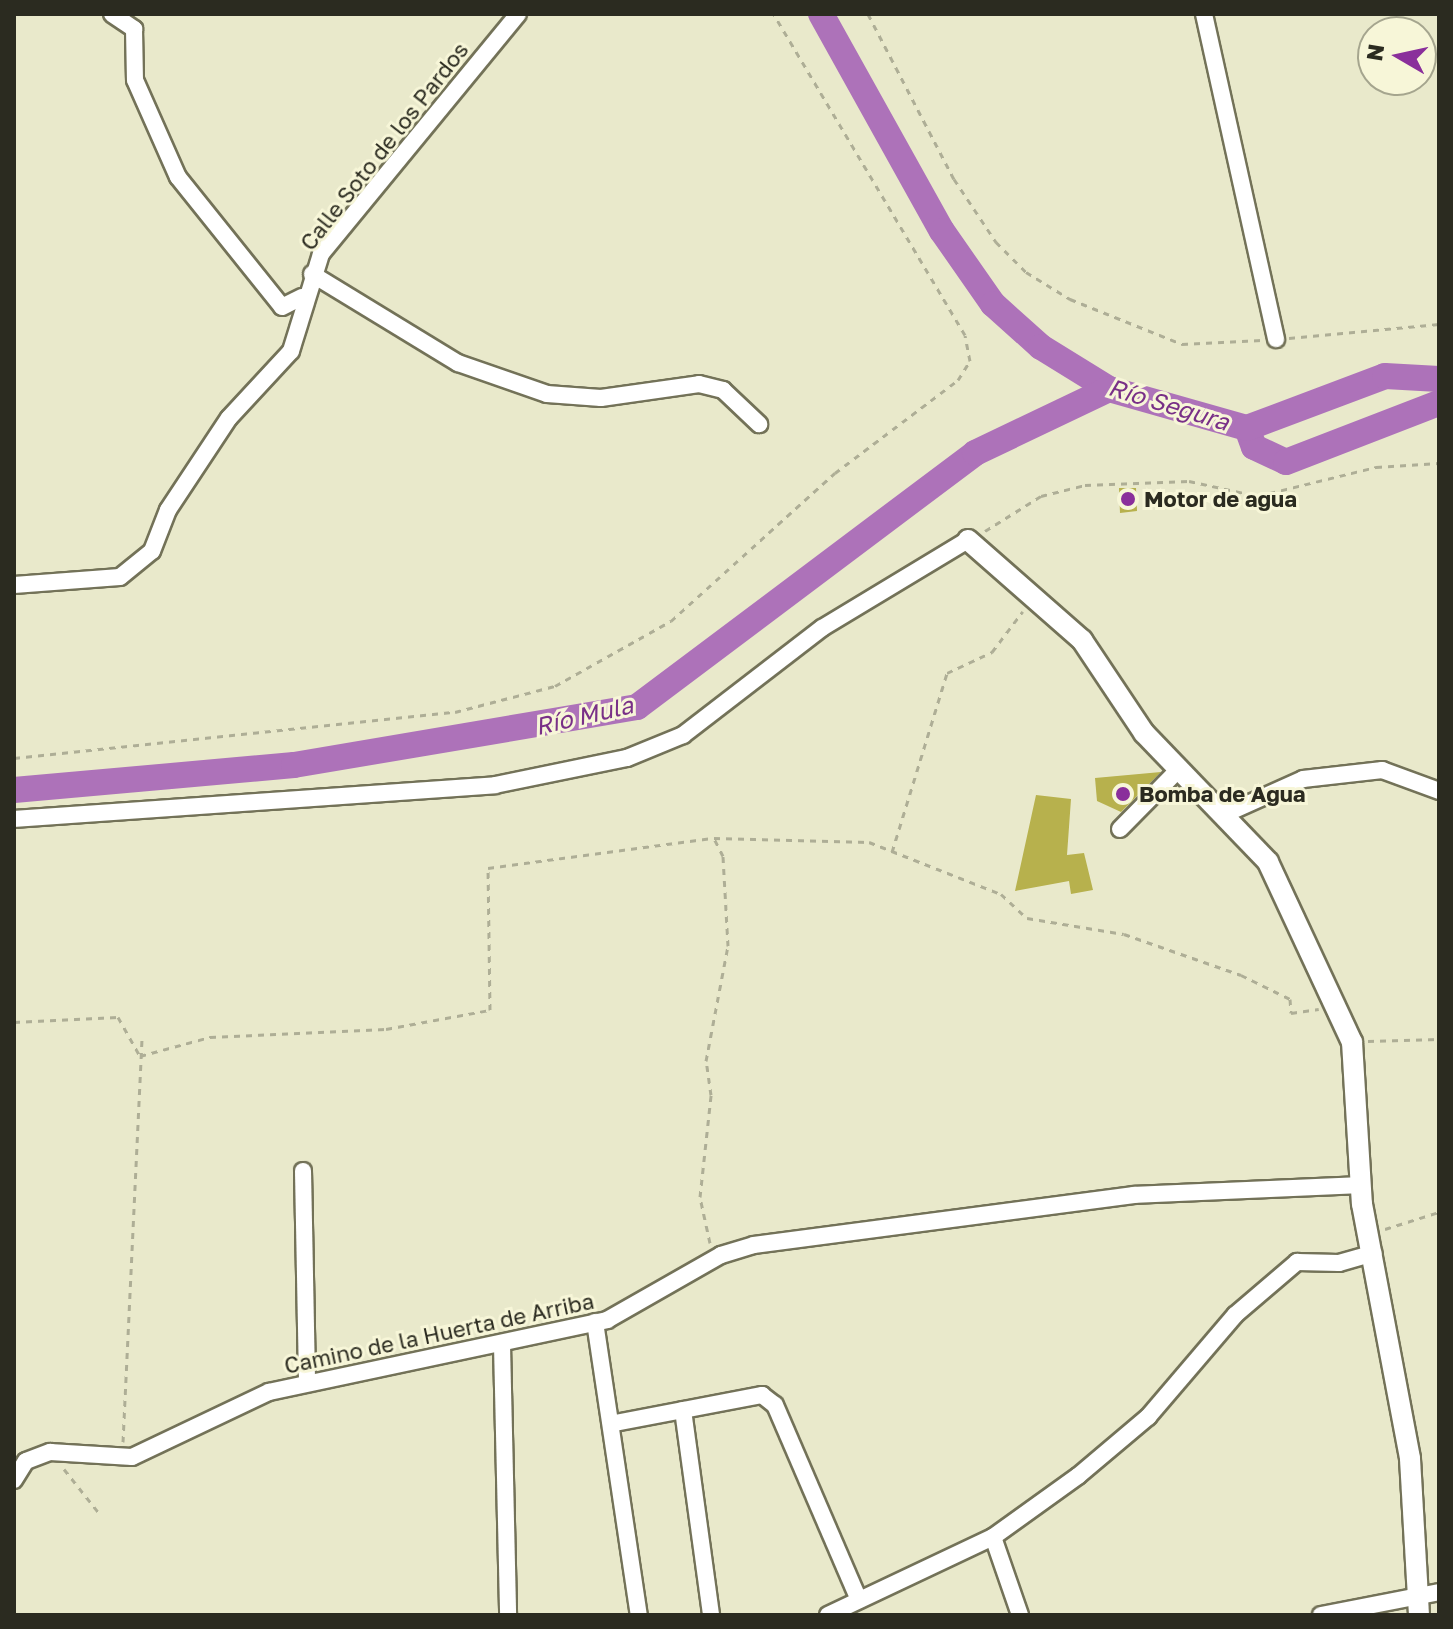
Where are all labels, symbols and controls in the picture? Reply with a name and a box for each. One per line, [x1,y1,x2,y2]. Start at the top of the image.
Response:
north arrow [1357,16,1437,96]
street label: Calle Soto de los Pardos [295,37,473,255]
text: N [1360,42,1389,63]
water label: Río Segura [1105,372,1233,436]
place label: Motor de agua [1144,486,1297,512]
marker: Motor de agua [1119,490,1137,508]
water label: Río Mula [532,690,636,740]
place label: Bomba de Agua [1139,781,1306,807]
marker: Bomba de Agua [1114,785,1132,803]
street label: Camino de la Huerta de Arriba [282,1287,596,1379]

